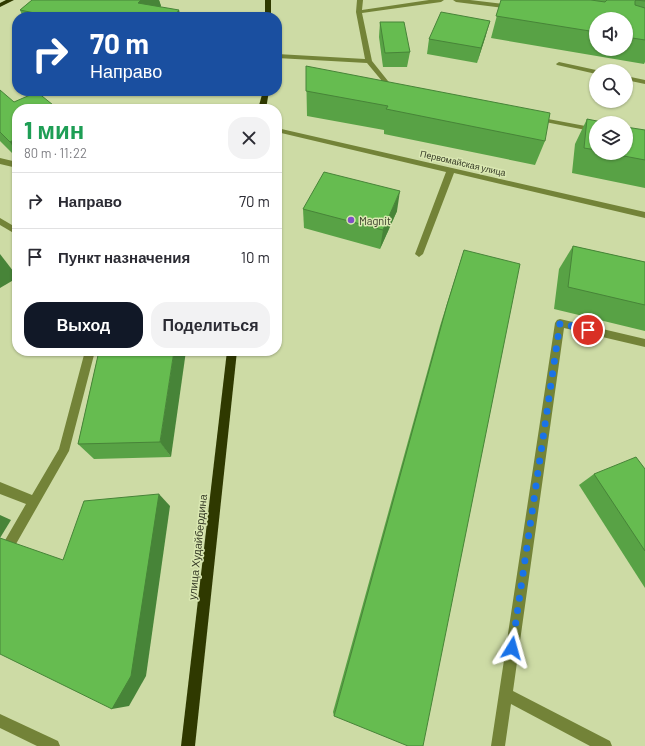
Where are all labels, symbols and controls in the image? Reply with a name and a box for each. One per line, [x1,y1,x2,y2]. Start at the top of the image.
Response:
map controls [589,12,633,160]
button: sound [589,12,633,56]
text: 70 m [90,26,149,60]
icon: right [24,28,76,80]
text: Направо [90,60,162,82]
button: search [589,64,633,108]
text: 1 мин [24,115,84,144]
button: layers [589,116,633,160]
button: close [228,117,270,159]
text: 80 m · 11:22 [24,145,87,161]
street label: Первомайская улица [419,148,507,178]
icon: right [24,190,46,212]
text: Направо [58,192,122,210]
text: 70 m [239,192,270,210]
place label: Magnit [359,214,391,227]
marker: Magnit [346,215,356,225]
icon: arrive [24,246,46,268]
text: Пункт назначения [58,248,190,266]
text: 10 m [241,248,270,266]
button: Выход [24,302,143,348]
button: Поделиться [151,302,270,348]
pin [571,313,605,347]
icon: arrive [577,319,599,341]
street label: улица Худайбердина [185,493,209,601]
position arrow [491,627,533,669]

